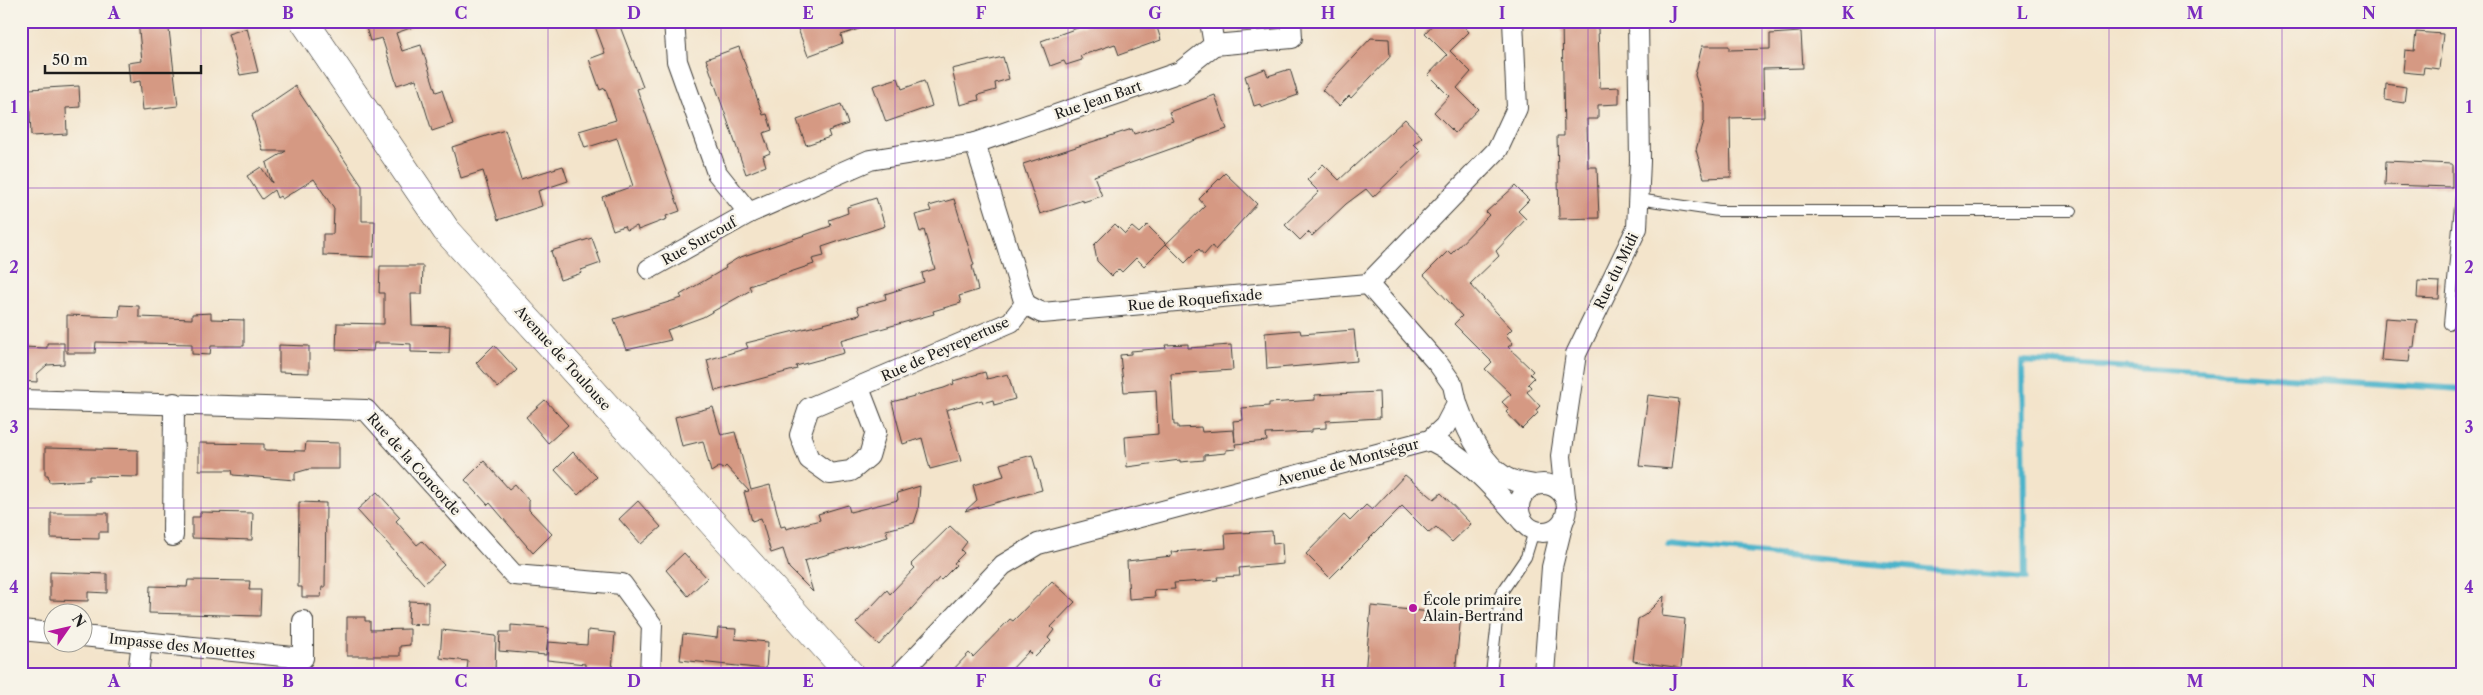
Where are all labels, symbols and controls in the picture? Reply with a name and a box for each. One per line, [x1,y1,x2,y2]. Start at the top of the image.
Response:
text: A [107,3,121,23]
text: B [282,3,294,23]
text: C [455,3,467,23]
text: D [627,3,641,23]
text: E [802,3,814,23]
text: F [976,3,987,23]
text: G [1148,3,1162,23]
text: H [1321,3,1335,23]
text: I [1499,3,1506,23]
text: J [1669,3,1678,23]
text: K [1842,3,1856,23]
text: L [2016,3,2028,23]
text: M [2187,3,2204,23]
text: N [2362,3,2376,23]
scale bar [45,42,201,74]
text: 50 m [52,50,88,69]
street label: Rue Jean Bart [1052,77,1144,123]
text: 1 [10,97,18,117]
text: 1 [2465,97,2473,117]
street label: Rue Surcouf [658,212,741,269]
street label: Rue du Midi [1590,230,1642,312]
text: 2 [9,257,19,277]
text: 2 [2464,257,2474,277]
street label: Rue de Roquefixade [1127,285,1263,315]
street label: Avenue de Toulouse [511,301,615,414]
street label: Rue de Peyrepertuse [878,313,1012,385]
street label: Rue de la Concorde [363,409,465,519]
text: 3 [9,417,19,437]
text: 3 [2464,417,2474,437]
street label: Avenue de Montségur [1274,434,1421,490]
text: 4 [9,577,19,597]
text: 4 [2464,577,2474,597]
place label: École primaire Alain-Bertrand [1422,591,1524,625]
north arrow [42,602,92,652]
marker: École primaire Alain-Bertrand [1407,602,1419,614]
text: N [68,611,90,631]
street label: Impasse des Mouettes [108,629,256,663]
text: A [107,671,121,691]
text: B [282,671,294,691]
text: C [455,671,467,691]
text: D [627,671,641,691]
text: E [802,671,814,691]
text: F [976,671,987,691]
text: G [1148,671,1162,691]
text: H [1321,671,1335,691]
text: I [1499,671,1506,691]
text: J [1669,671,1678,691]
text: K [1842,671,1856,691]
text: L [2016,671,2028,691]
text: M [2187,671,2204,691]
text: N [2362,671,2376,691]

